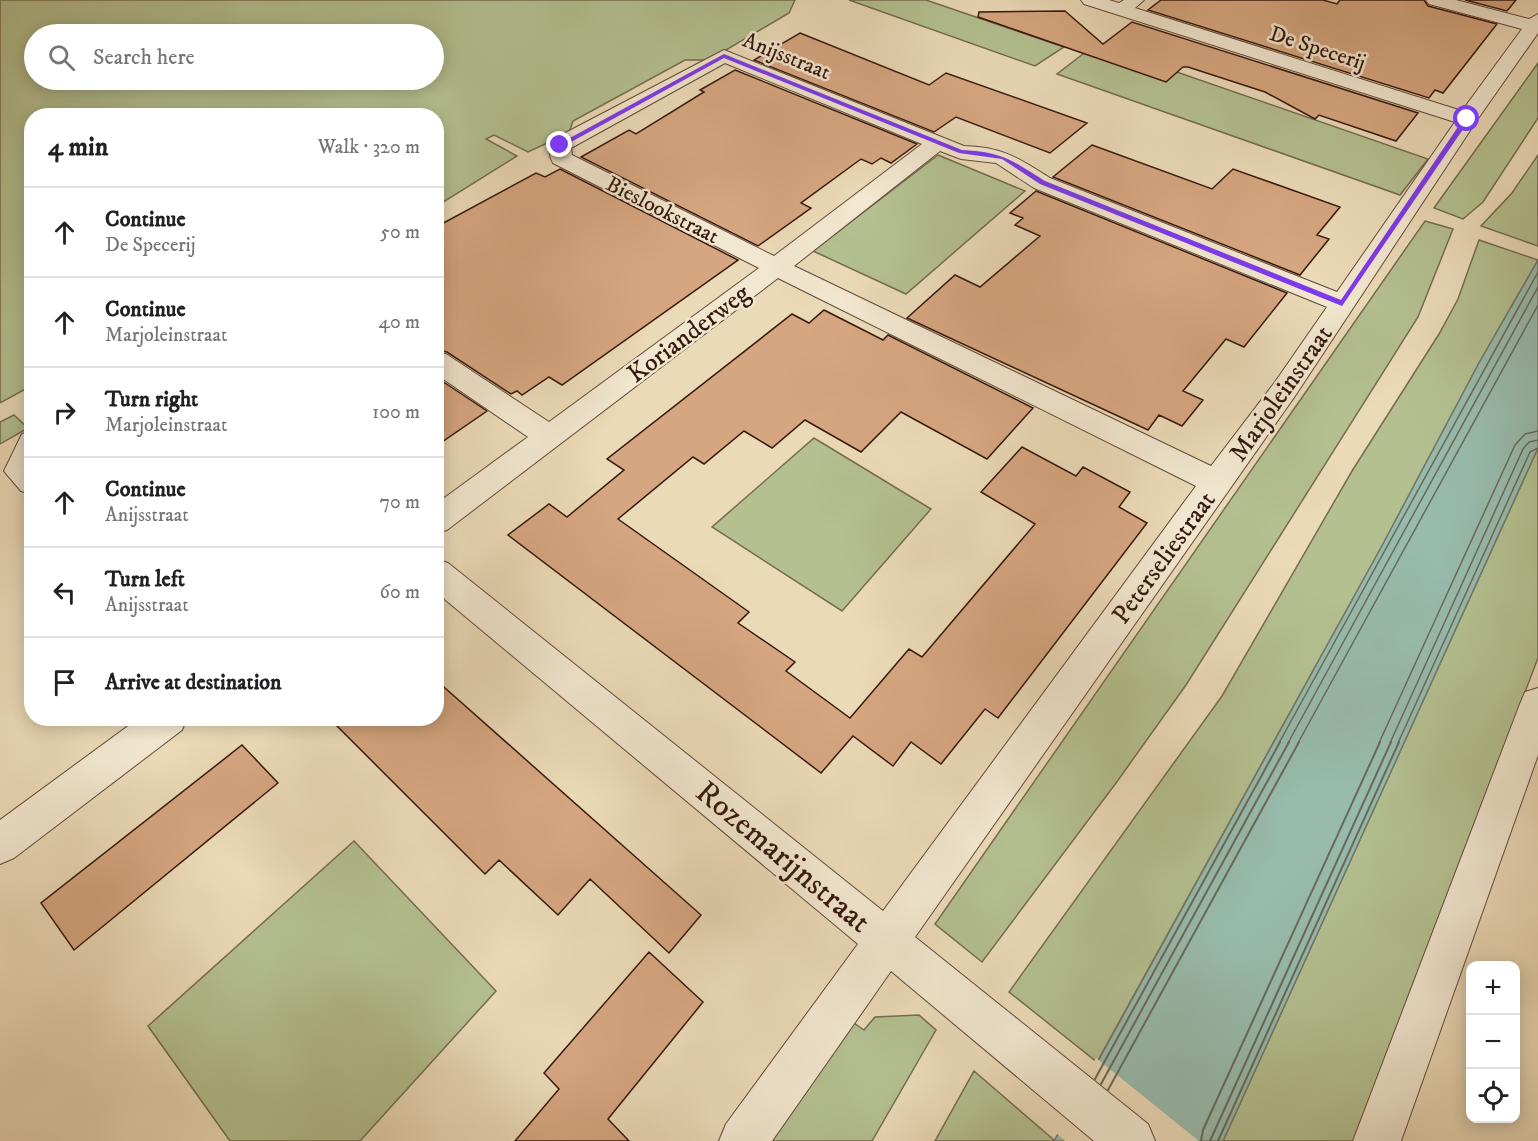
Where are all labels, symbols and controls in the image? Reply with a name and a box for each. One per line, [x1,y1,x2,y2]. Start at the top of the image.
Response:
street label: De Specerij [1266,20,1369,77]
search box [24,24,444,90]
street label: Anijsstraat [739,27,834,86]
icon: search [45,41,78,74]
text: Search here [93,44,195,71]
route start [1453,105,1479,131]
text: 4 min [48,131,108,164]
route end [546,131,572,157]
text: Walk · 320 m [318,135,420,160]
street label: Bieslookstraat [601,170,723,250]
text: Continue [105,206,186,233]
icon: ahead [48,216,81,249]
text: 50 m [380,220,420,245]
text: De Specerij [105,233,196,258]
street label: Korianderweg [621,277,757,391]
text: Continue [105,296,186,323]
icon: ahead [48,306,81,339]
text: 40 m [378,310,420,335]
street label: Marjoleinstraat [1222,319,1340,469]
text: Marjoleinstraat [105,323,227,348]
text: Turn right [105,386,198,413]
icon: right [48,396,81,429]
text: 100 m [372,400,420,425]
text: Marjoleinstraat [105,413,227,438]
text: Continue [105,476,186,503]
street label: Peterseliestraat [1105,485,1223,631]
icon: ahead [48,486,81,519]
text: 70 m [379,490,420,515]
text: Anijsstraat [105,503,189,528]
text: Turn left [105,566,185,593]
icon: left [48,576,81,609]
text: 60 m [380,580,420,605]
text: Anijsstraat [105,593,189,618]
icon: arrive [48,666,81,699]
text: Arrive at destination [105,669,282,696]
street label: Rozemarijnstraat [687,773,878,942]
map controls [1466,961,1520,1123]
button: + [1466,961,1520,1015]
button: − [1466,1015,1520,1069]
button: locate [1466,1069,1520,1123]

